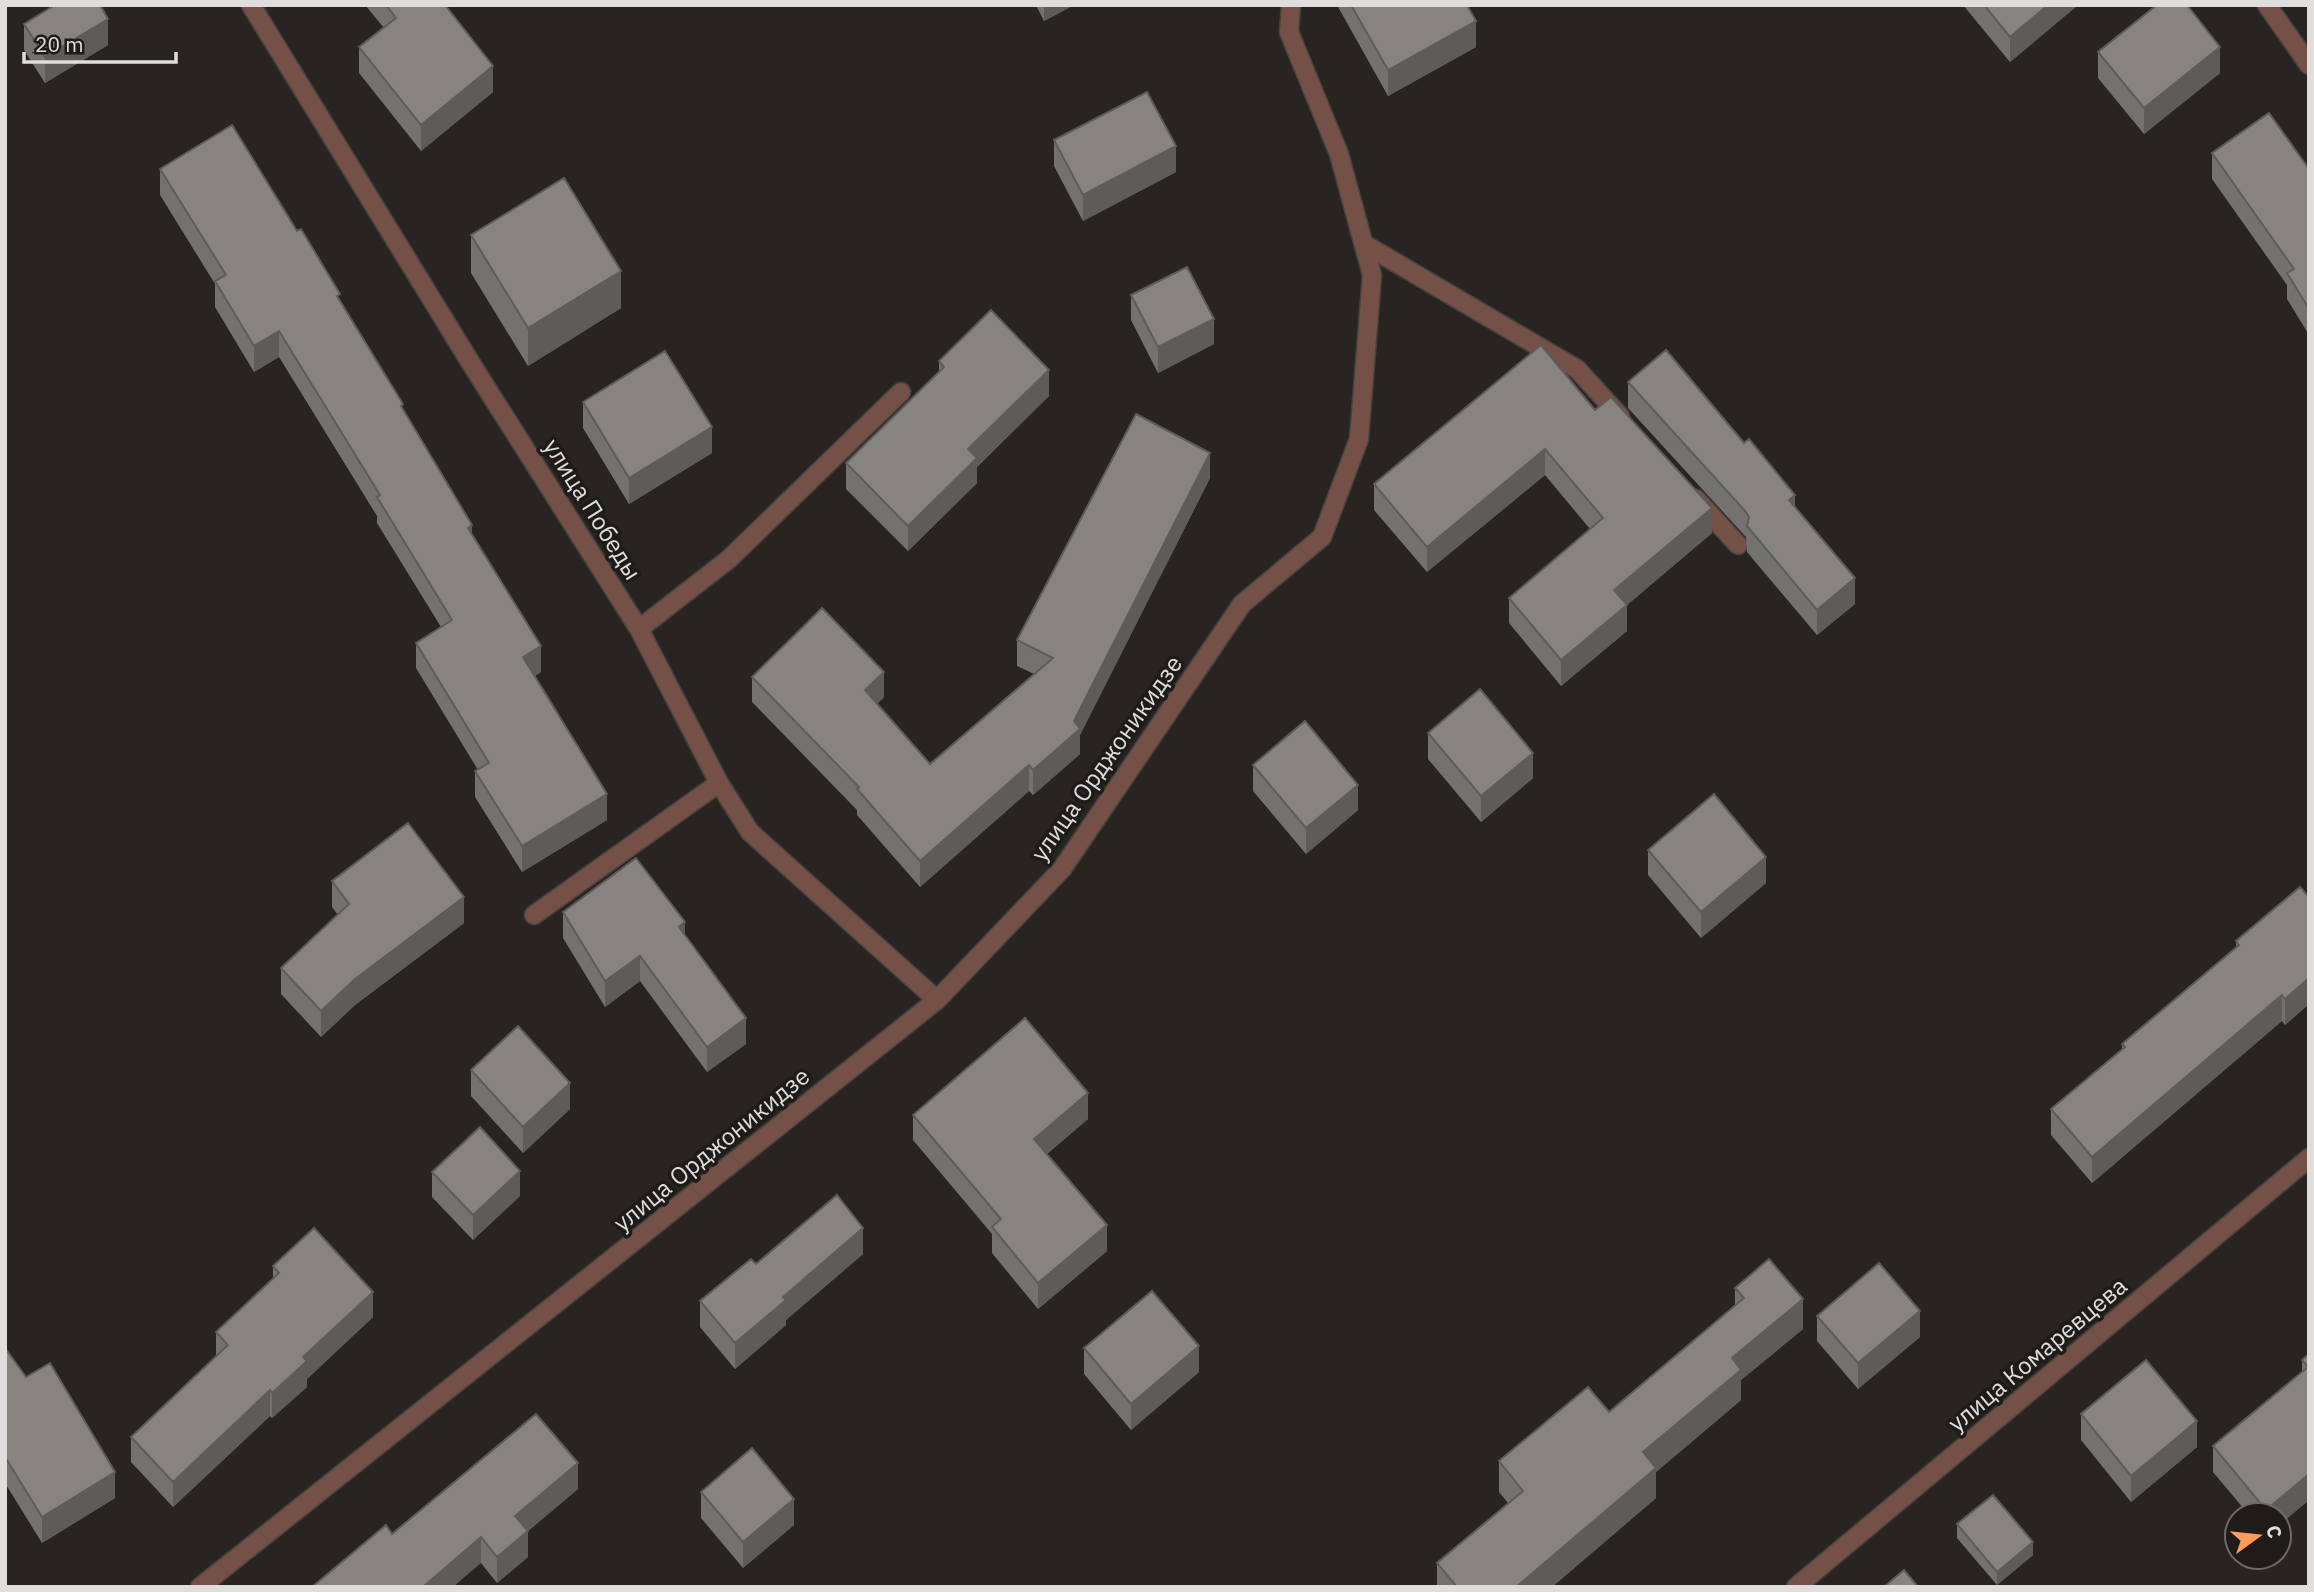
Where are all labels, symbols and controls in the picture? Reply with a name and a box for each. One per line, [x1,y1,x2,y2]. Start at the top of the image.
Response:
scale bar [24,21,177,65]
text: 20 m [35,30,84,58]
street label: улица Победы [537,432,649,586]
street label: улица Орджоникидзе [1023,649,1189,867]
street label: улица Орджоникидзе [606,1060,816,1238]
street label: улица Комаревцева [1941,1269,2133,1438]
north arrow [2223,1501,2293,1571]
text: С [2261,1523,2288,1541]

